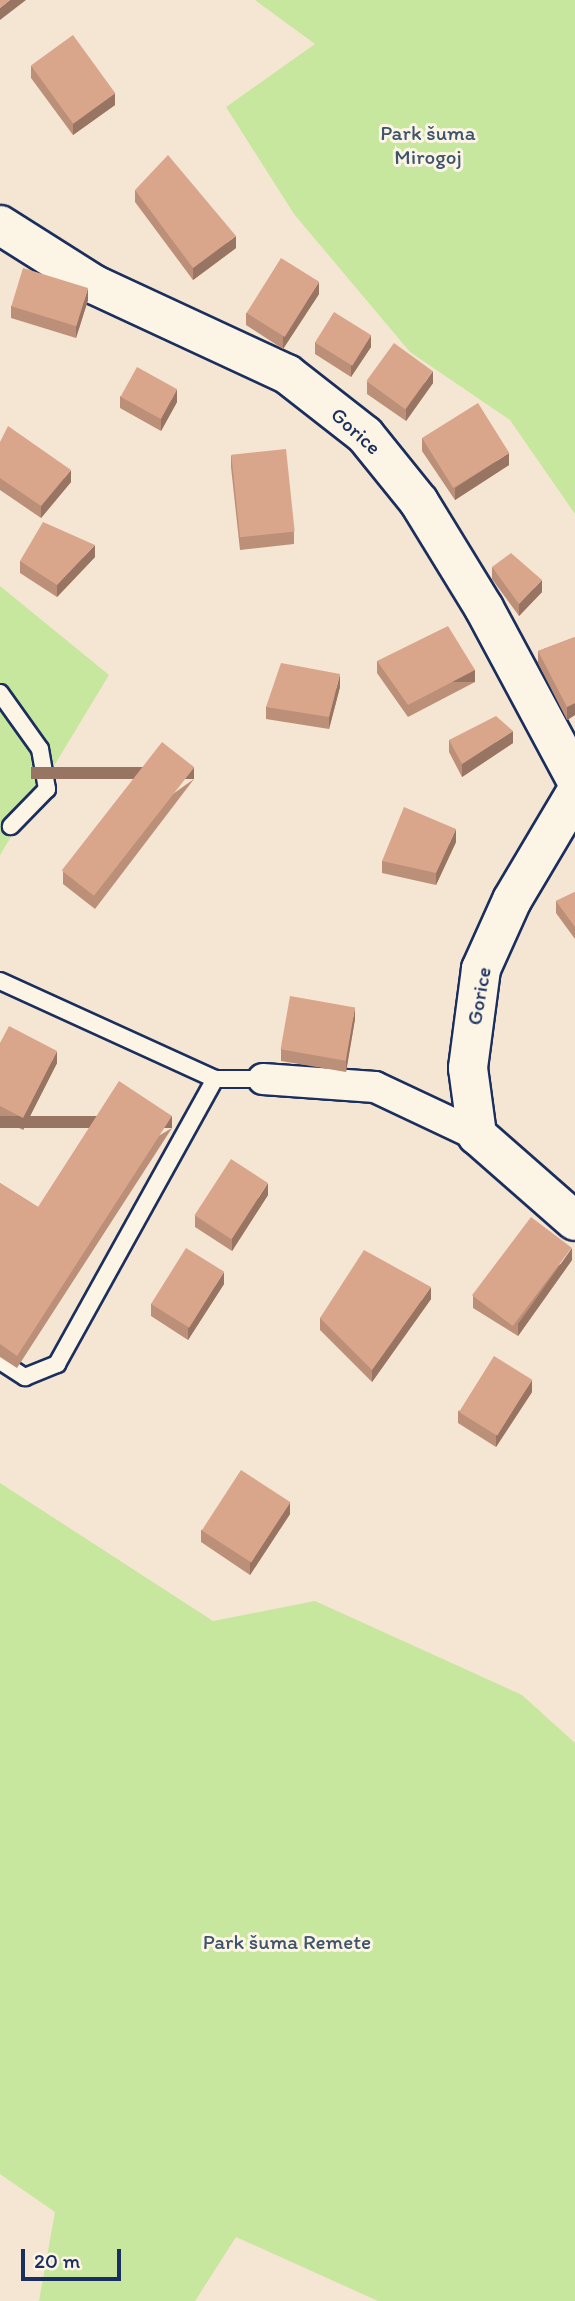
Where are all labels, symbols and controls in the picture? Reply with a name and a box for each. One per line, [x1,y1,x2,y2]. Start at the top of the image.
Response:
park label: Park šuma Mirogoj [381,120,475,170]
street label: Gorice [326,402,386,460]
street label: Gorice [462,965,496,1027]
park label: Park šuma Remete [203,1929,371,1955]
scale bar [24,2234,124,2278]
text: 20 m [34,2248,80,2273]

